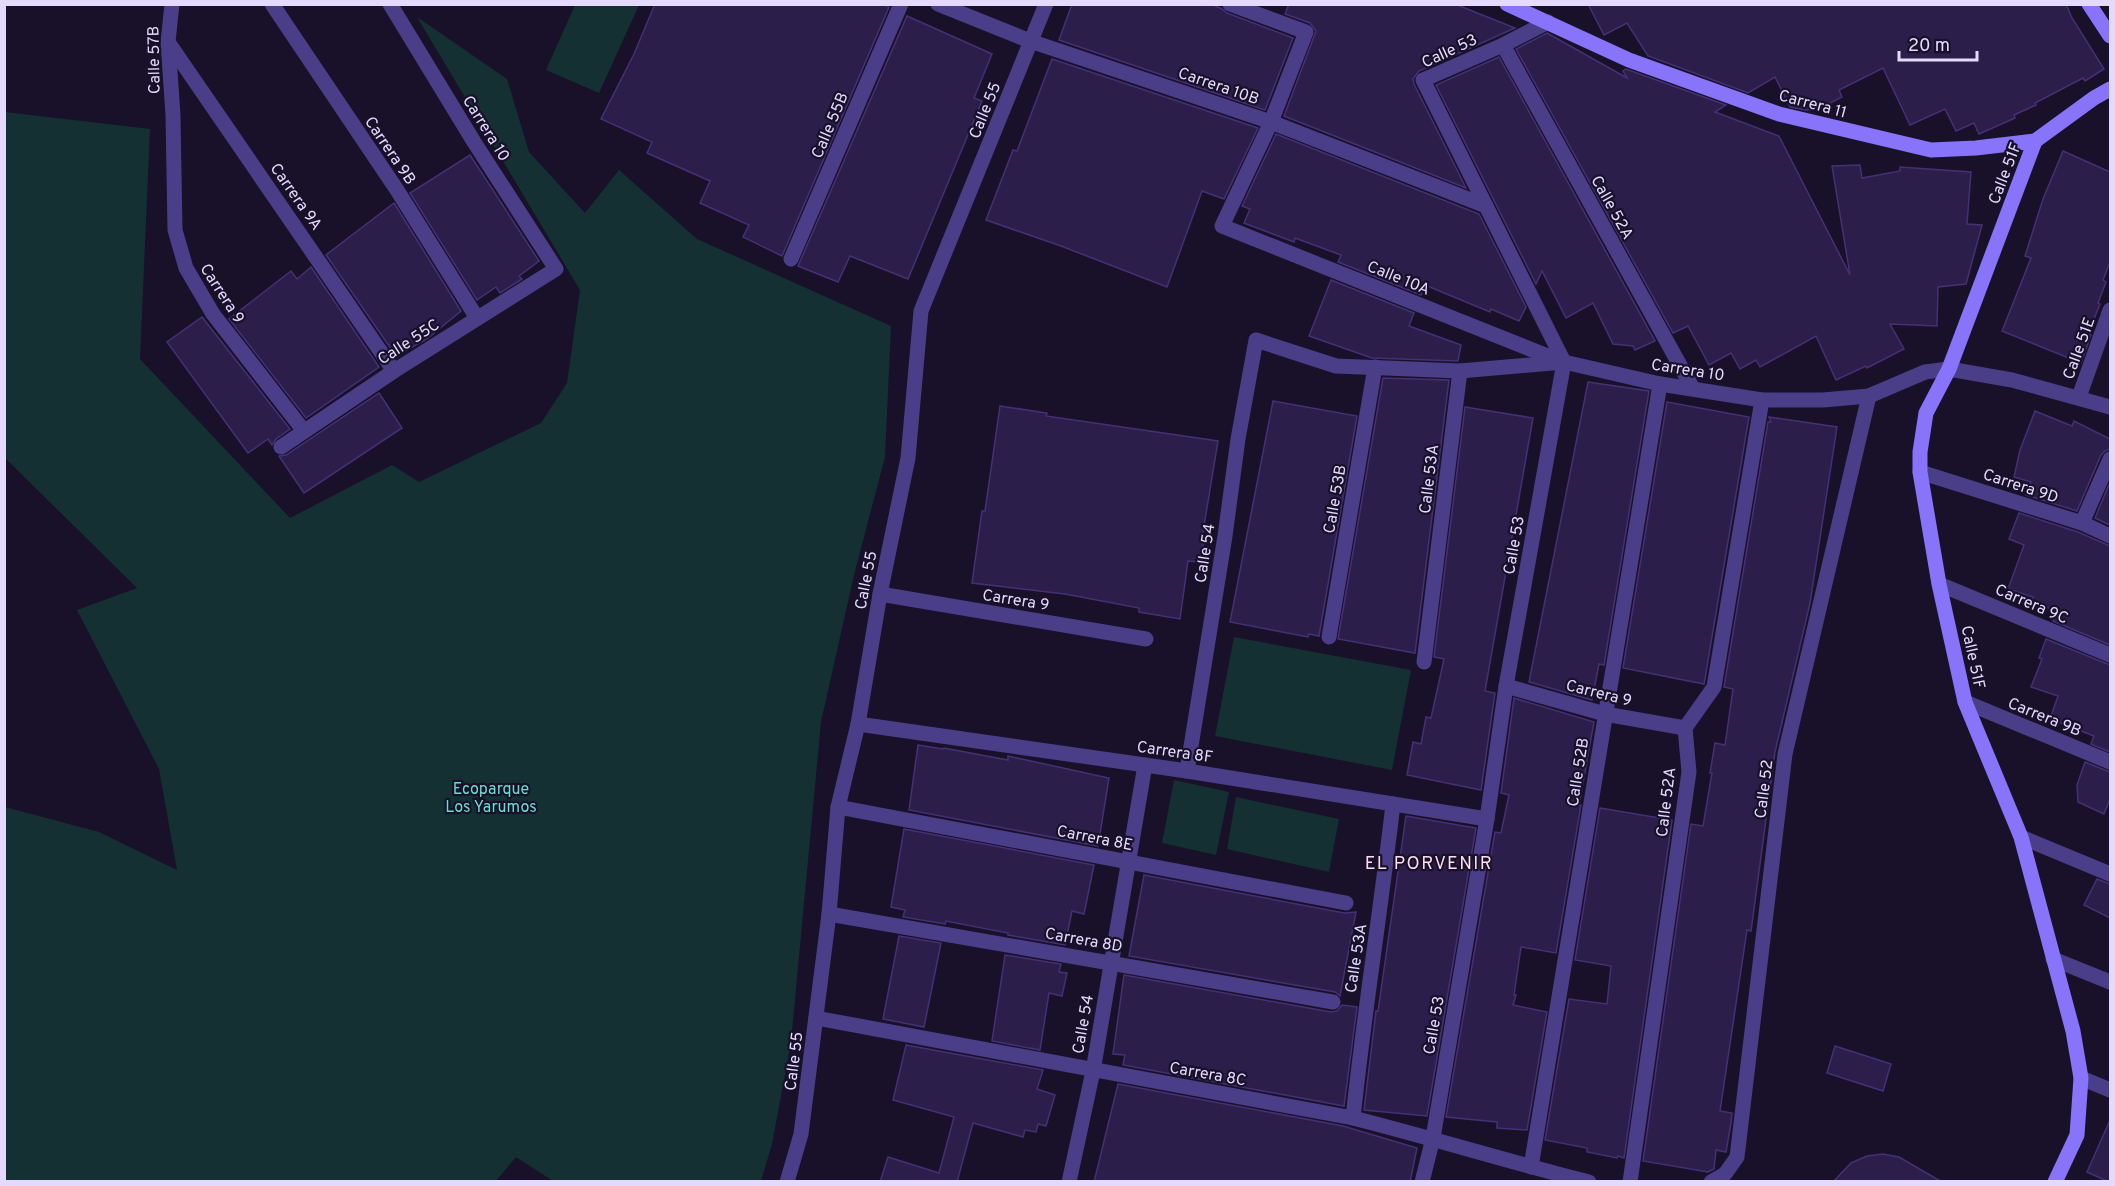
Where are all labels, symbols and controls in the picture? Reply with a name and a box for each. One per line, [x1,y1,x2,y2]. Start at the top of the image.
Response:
scale bar [1899,24,1977,62]
street label: Calle 57B [144,26,166,94]
street label: Calle 53 [1419,30,1481,73]
text: 20 m [1908,35,1950,58]
street label: Carrera 10B [1175,64,1262,110]
street label: Calle 55 [965,79,1006,142]
street label: Carrera 11 [1776,86,1849,124]
street label: Calle 55B [808,90,854,162]
street label: Carrera 10 [457,92,513,166]
street label: Carrera 9B [359,113,419,189]
street label: Calle 51F [1985,140,2027,207]
street label: Carrera 9A [265,160,326,235]
street label: Calle 52A [1586,172,1637,244]
street label: Calle 10A [1364,257,1433,301]
street label: Carrera 9 [195,260,248,328]
street label: Calle 55C [374,315,444,370]
street label: Calle 51E [2059,315,2100,383]
street label: Carrera 10 [1650,355,1726,387]
street label: Calle 53A [1416,443,1444,515]
street label: Calle 53B [1320,463,1352,535]
street label: Carrera 9D [1980,465,2061,509]
street label: Calle 53 [1500,515,1530,576]
street label: Calle 54 [1191,522,1221,584]
street label: Calle 55 [851,549,882,611]
street label: Carrera 9C [1992,580,2071,629]
street label: Carrera 9 [981,586,1051,616]
street label: Calle 51F [1956,624,1989,691]
street label: Carrera 9 [1563,676,1634,712]
street label: Carrera 9B [2004,694,2084,742]
street label: Calle 52B [1564,736,1594,808]
street label: Carrera 8F [1135,738,1214,768]
street label: Calle 52 [1751,759,1779,820]
street label: Calle 52A [1653,766,1681,838]
park label: Ecoparque Los Yarumos [445,780,537,818]
street label: Carrera 8E [1055,822,1134,856]
district label: EL PORVENIR [1365,853,1493,876]
street label: Calle 53A [1342,922,1372,994]
street label: Carrera 8D [1043,924,1124,958]
street label: Calle 54 [1069,993,1099,1055]
street label: Calle 53 [1420,995,1450,1056]
street label: Calle 55 [781,1031,809,1092]
street label: Carrera 8C [1168,1058,1248,1092]

